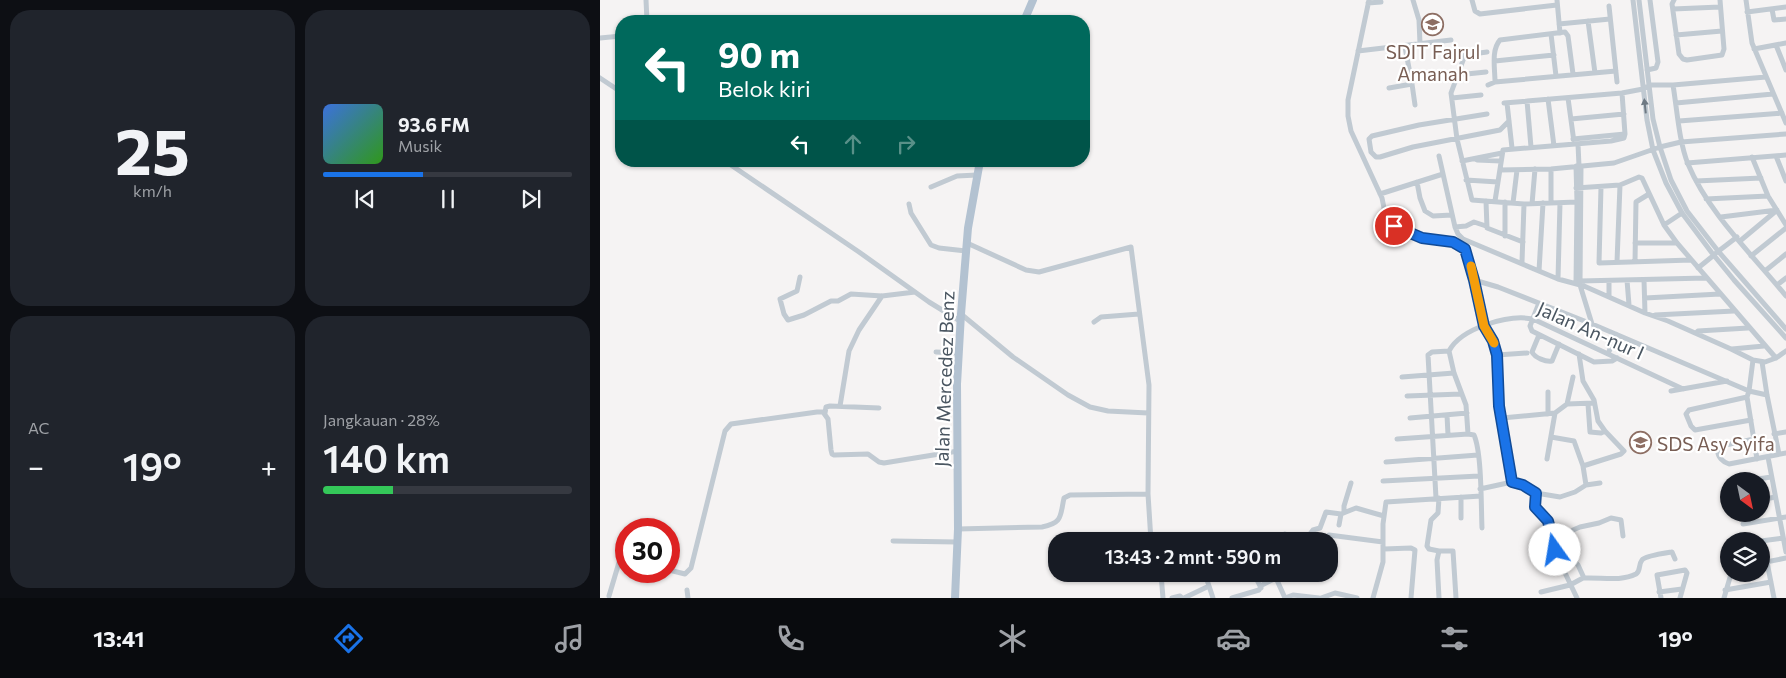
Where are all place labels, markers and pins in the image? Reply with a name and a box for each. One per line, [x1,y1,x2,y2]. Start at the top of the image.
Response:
school or university icon: SDIT Fajrul Amanah [1421,13,1445,37]
place label: SDIT Fajrul Amanah [1386,40,1480,85]
pin [1373,205,1415,247]
school or university icon: SDS Asy Syifa [1629,431,1653,455]
place label: SDS Asy Syifa [1657,432,1775,455]

